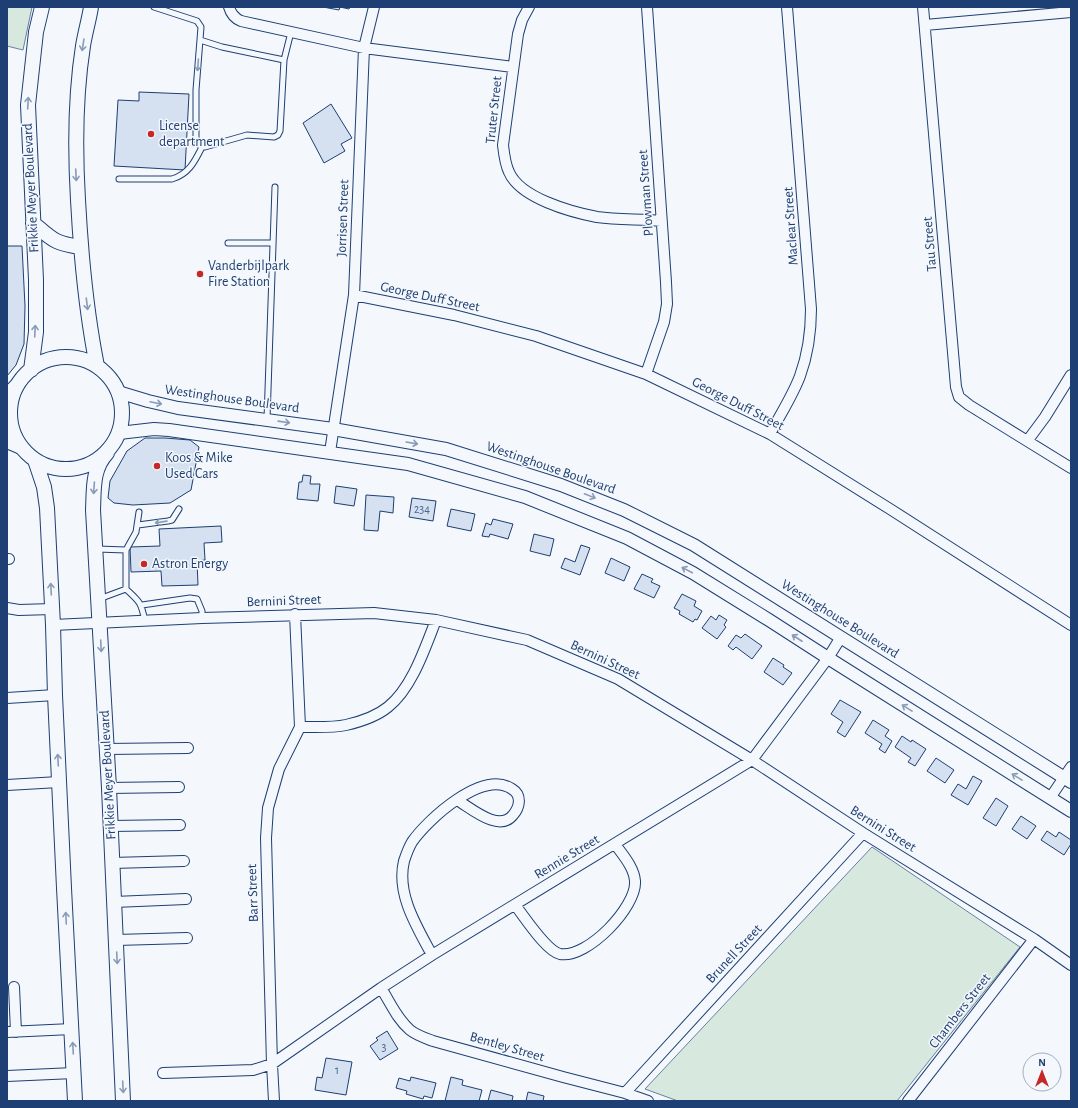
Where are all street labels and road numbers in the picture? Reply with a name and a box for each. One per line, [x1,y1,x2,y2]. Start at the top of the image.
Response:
street label: Truter Street [483,75,505,145]
street label: Frikkie Meyer Boulevard [21,123,41,253]
street label: Plowman Street [636,149,656,237]
street label: Jorrisen Street [335,179,351,257]
street label: Maclear Street [781,186,801,266]
street label: Tau Street [921,216,939,272]
street label: George Duff Street [379,280,481,314]
street label: George Duff Street [690,375,787,433]
street label: Westinghouse Boulevard [164,383,300,415]
street label: Westinghouse Boulevard [485,439,617,497]
street label: Westinghouse Boulevard [779,577,901,661]
street label: Bernini Street [246,593,322,609]
street label: Bernini Street [568,638,642,682]
street label: Frikkie Meyer Boulevard [98,710,118,840]
street label: Bernini Street [848,803,919,855]
street label: Rennie Street [532,832,602,882]
street label: Barr Street [245,863,261,922]
street label: Brunell Street [703,921,765,986]
street label: Chambers Street [927,971,994,1051]
street label: Bentley Street [468,1030,546,1064]

